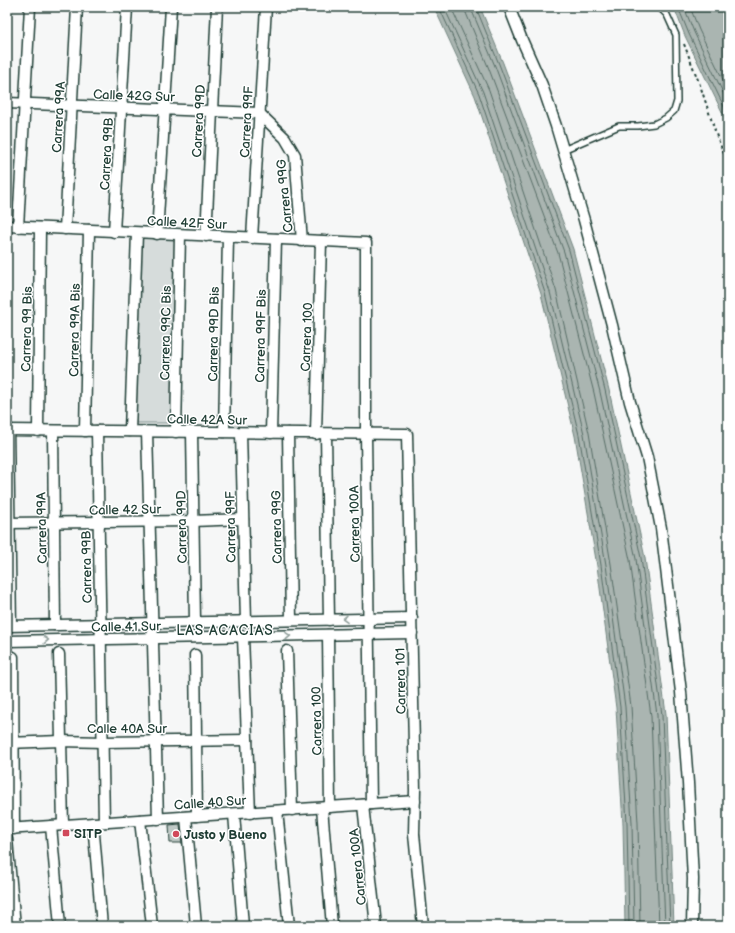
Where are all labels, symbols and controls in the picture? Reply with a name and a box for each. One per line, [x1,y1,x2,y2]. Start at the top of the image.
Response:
street label: Carrera 99A [49,81,69,153]
street label: Carrera 99D [189,84,209,158]
street label: Carrera 99F [237,86,257,158]
street label: Calle 42G Sur [93,87,175,105]
street label: Carrera 99B [97,117,117,191]
street label: Carrera 99G [273,158,297,233]
street label: Calle 42F Sur [147,213,228,233]
street label: Carrera 99A Bis [66,283,84,377]
street label: Carrera 99 Bis [18,285,36,372]
street label: Carrera 99C Bis [157,285,175,381]
street label: Carrera 99D Bis [205,286,223,382]
street label: Carrera 99F Bis [252,289,270,383]
street label: Carrera 100 [298,302,316,372]
street label: Calle 42A Sur [167,411,247,429]
street label: Carrera 100A [346,485,364,563]
street label: Carrera 99D [173,490,191,564]
street label: Carrera 99G [268,490,286,564]
street label: Carrera 99F [222,491,240,563]
street label: Carrera 99A [33,492,51,564]
street label: Calle 42 Sur [89,501,162,519]
street label: Carrera 99B [78,530,96,603]
one-way arrow [342,615,348,624]
street label: Calle 41 Sur [91,618,161,636]
district label: LAS ACACIAS [176,622,274,639]
one-way arrow [285,632,291,640]
one-way arrow [43,636,49,644]
street label: Carrera 101 [392,648,410,714]
street label: Carrera 100 [308,686,326,756]
street label: Calle 40A Sur [87,721,167,737]
street label: Calle 40 Sur [174,792,247,813]
place label: SITP [74,826,103,842]
place label: Justo y Bueno [184,827,267,843]
marker: SITP [61,828,71,838]
street label: Carrera 100A [346,828,370,906]
marker: Justo y Bueno [171,829,181,839]

